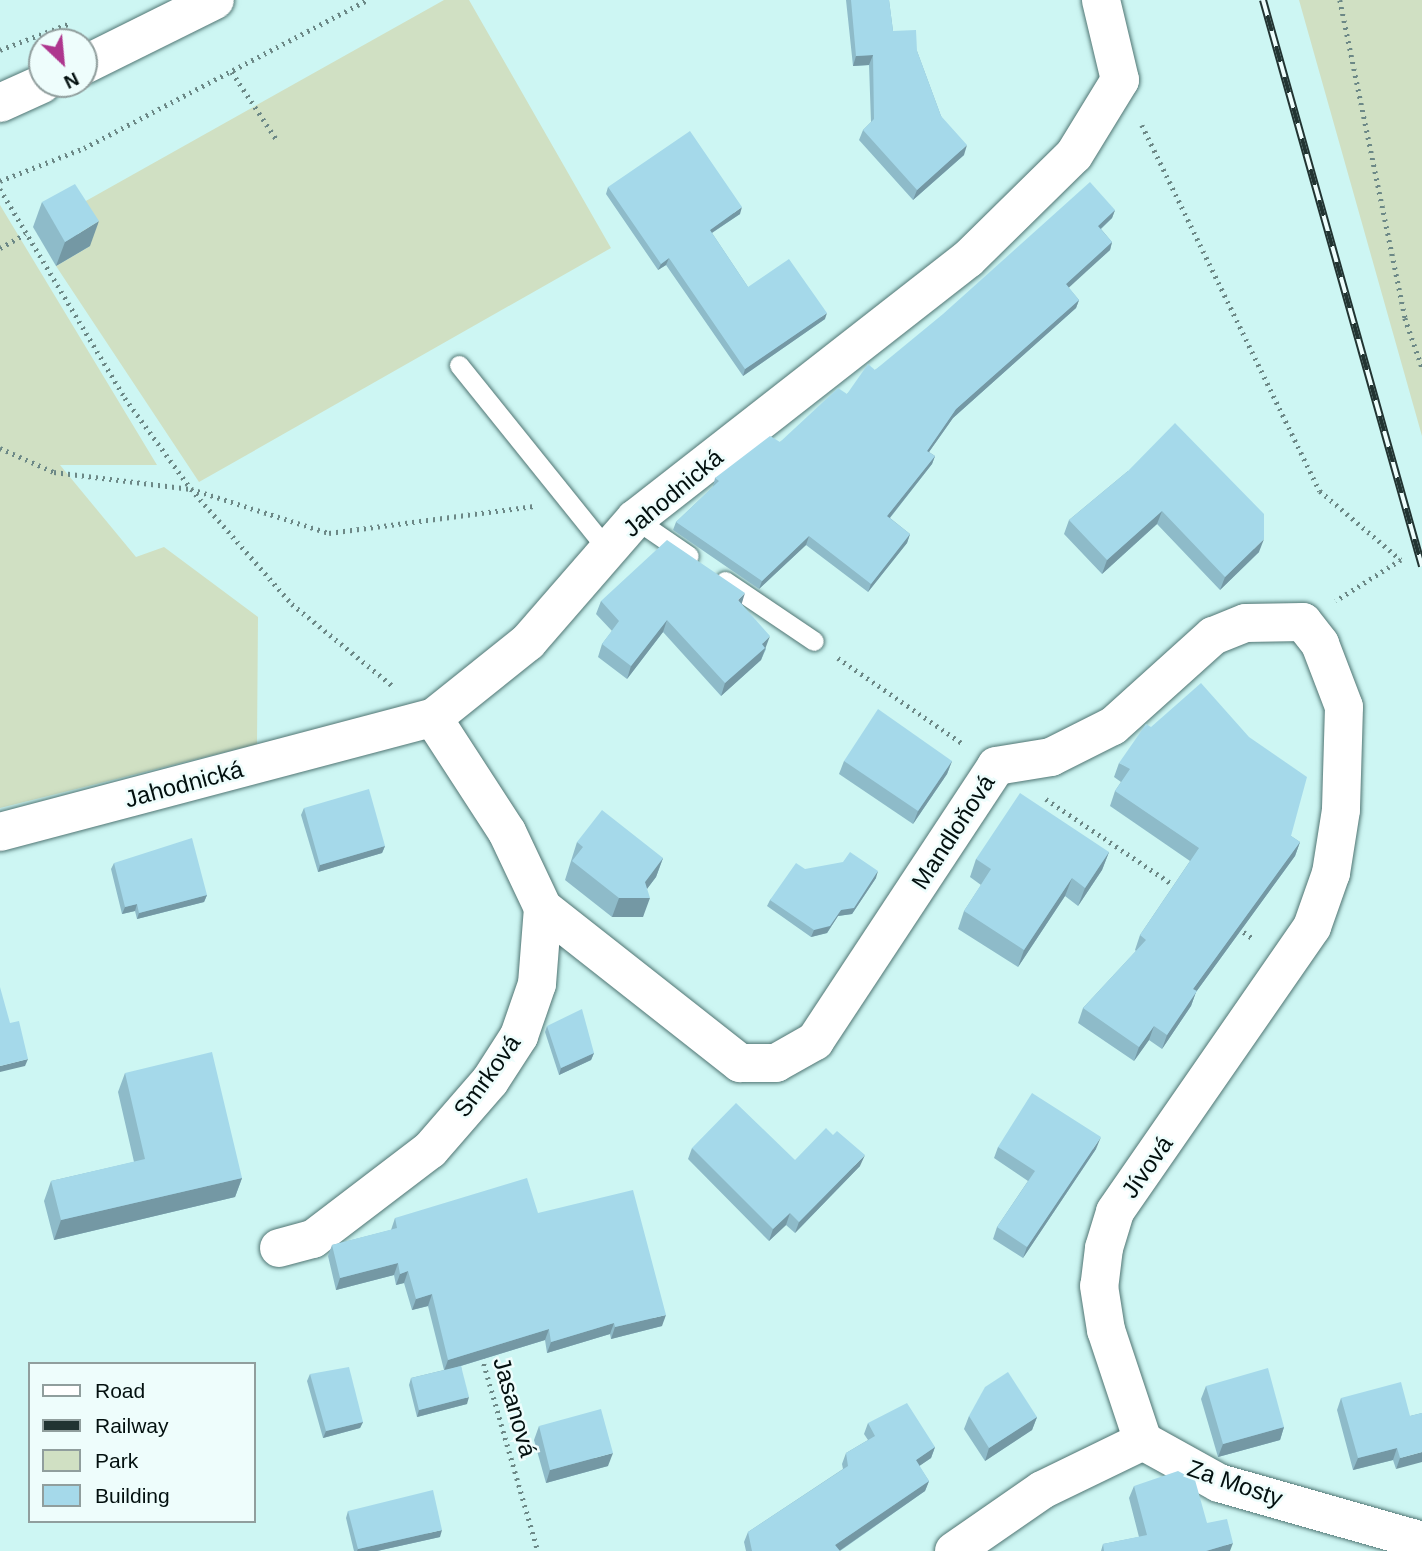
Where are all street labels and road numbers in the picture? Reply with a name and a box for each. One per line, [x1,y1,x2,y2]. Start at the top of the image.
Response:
street label: Jahodnická [617,443,729,543]
street label: Jahodnická [122,754,246,814]
street label: Mandloňová [905,769,1001,895]
street label: Smrková [448,1029,526,1123]
street label: Jívová [1115,1130,1179,1204]
street label: Jasanová [487,1354,543,1460]
street label: Za Mosty [1184,1453,1286,1513]

